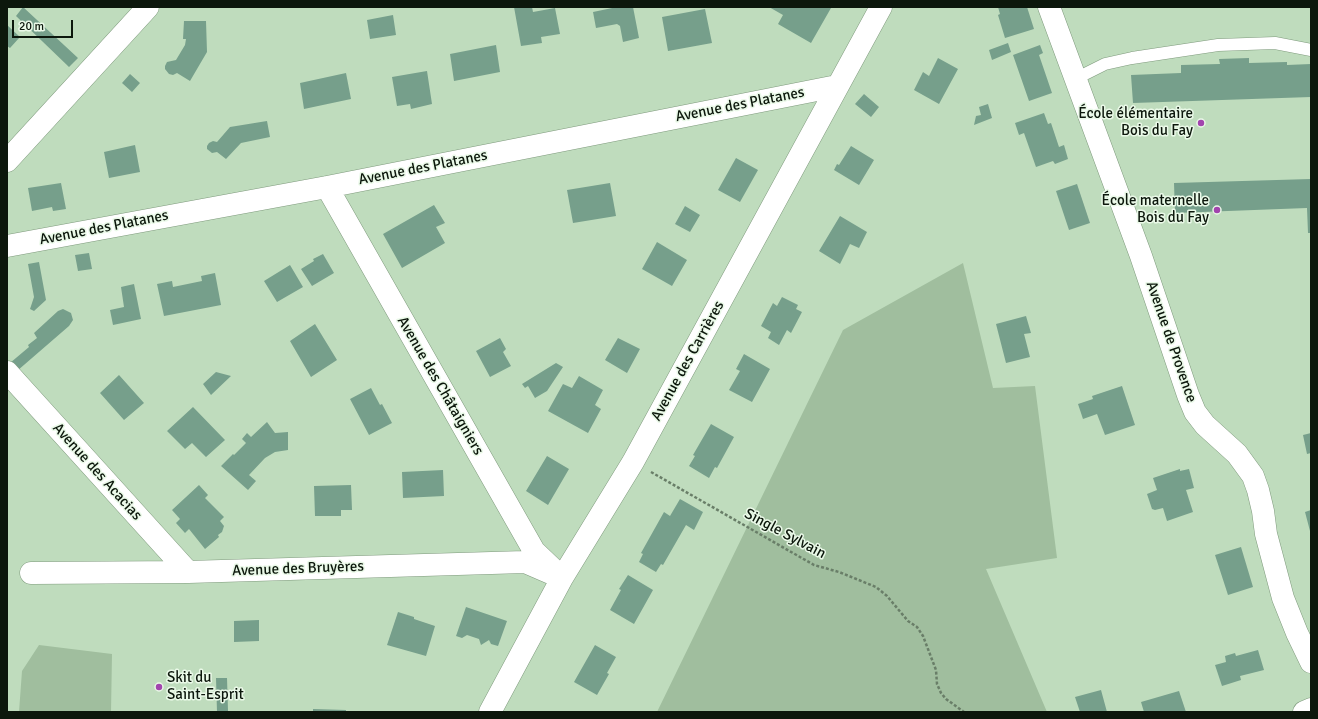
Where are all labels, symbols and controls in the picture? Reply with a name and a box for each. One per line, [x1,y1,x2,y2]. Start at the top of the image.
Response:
scale bar [14,12,75,38]
text: 20 m [19,19,44,34]
street label: Avenue des Platanes [674,84,806,126]
place label: École élémentaire Bois du Fay [1078,105,1193,140]
marker: École élémentaire Bois du Fay [1196,118,1206,128]
street label: Avenue des Platanes [357,147,489,189]
place label: École maternelle Bois du Fay [1102,192,1209,227]
marker: École maternelle Bois du Fay [1212,205,1222,215]
street label: Avenue des Platanes [38,207,170,249]
street label: Avenue de Provence [1142,279,1200,405]
street label: Avenue des Carrières [648,298,728,424]
street label: Avenue des Châtaigniers [393,314,487,458]
street label: Avenue des Acacias [49,420,145,524]
street label: Single Sylvain [741,505,829,563]
street label: Avenue des Bruyères [232,558,364,580]
place label: Skit du Saint-Esprit [167,669,244,704]
marker: Skit du Saint-Esprit [154,682,164,692]

